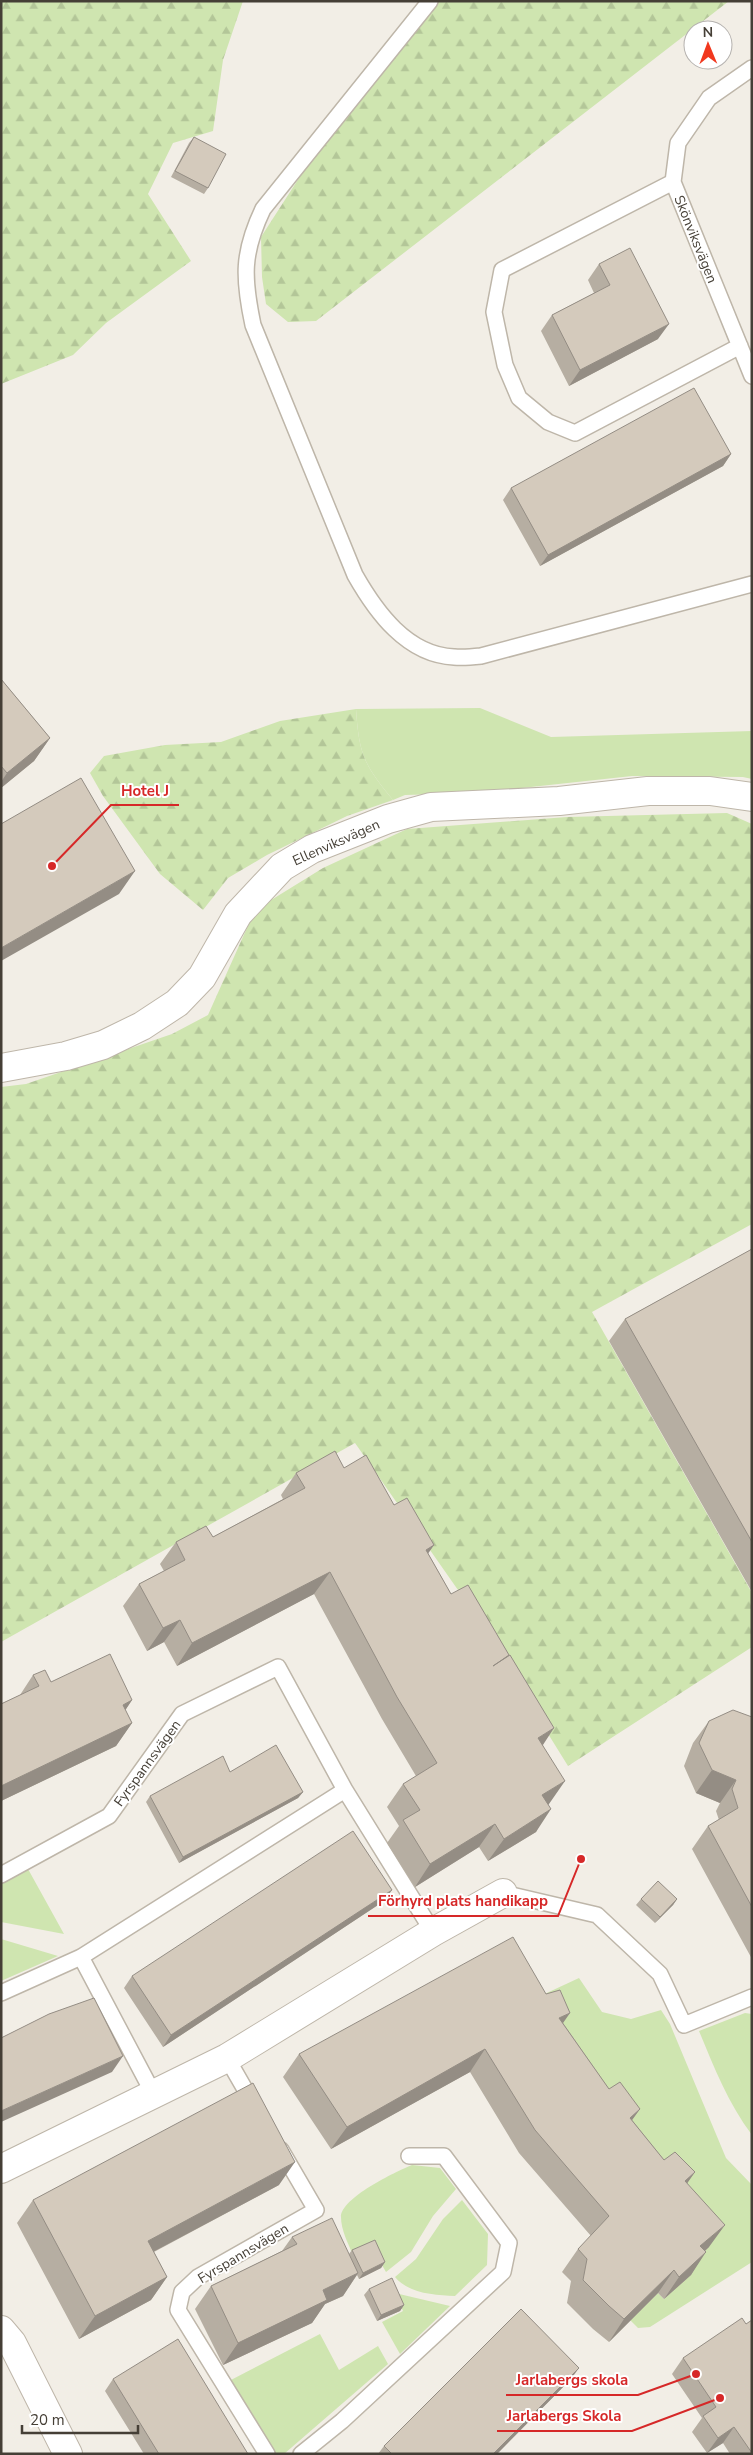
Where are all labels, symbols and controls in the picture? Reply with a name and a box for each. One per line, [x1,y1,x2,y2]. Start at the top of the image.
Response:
north arrow [683,20,733,70]
text: N [702,23,713,42]
street label: Skönviksvägen [669,192,722,286]
callout: Hotel J [111,775,179,805]
text: Hotel J [121,781,169,801]
street label: Ellenviksvägen [290,815,383,870]
street label: Fyrspannsvägen [110,1716,185,1810]
callout: Förhyrd plats handikapp [368,1886,558,1916]
text: Förhyrd plats handikapp [378,1891,548,1911]
street label: Fyrspannsvägen [194,2219,292,2288]
callout: Jarlabergs skola [506,2365,638,2395]
text: Jarlabergs skola [515,2370,628,2390]
callout: Jarlabergs Skola [497,2401,632,2431]
scale bar [22,2402,139,2434]
text: Jarlabergs Skola [506,2406,621,2426]
text: 20 m [30,2410,65,2430]

